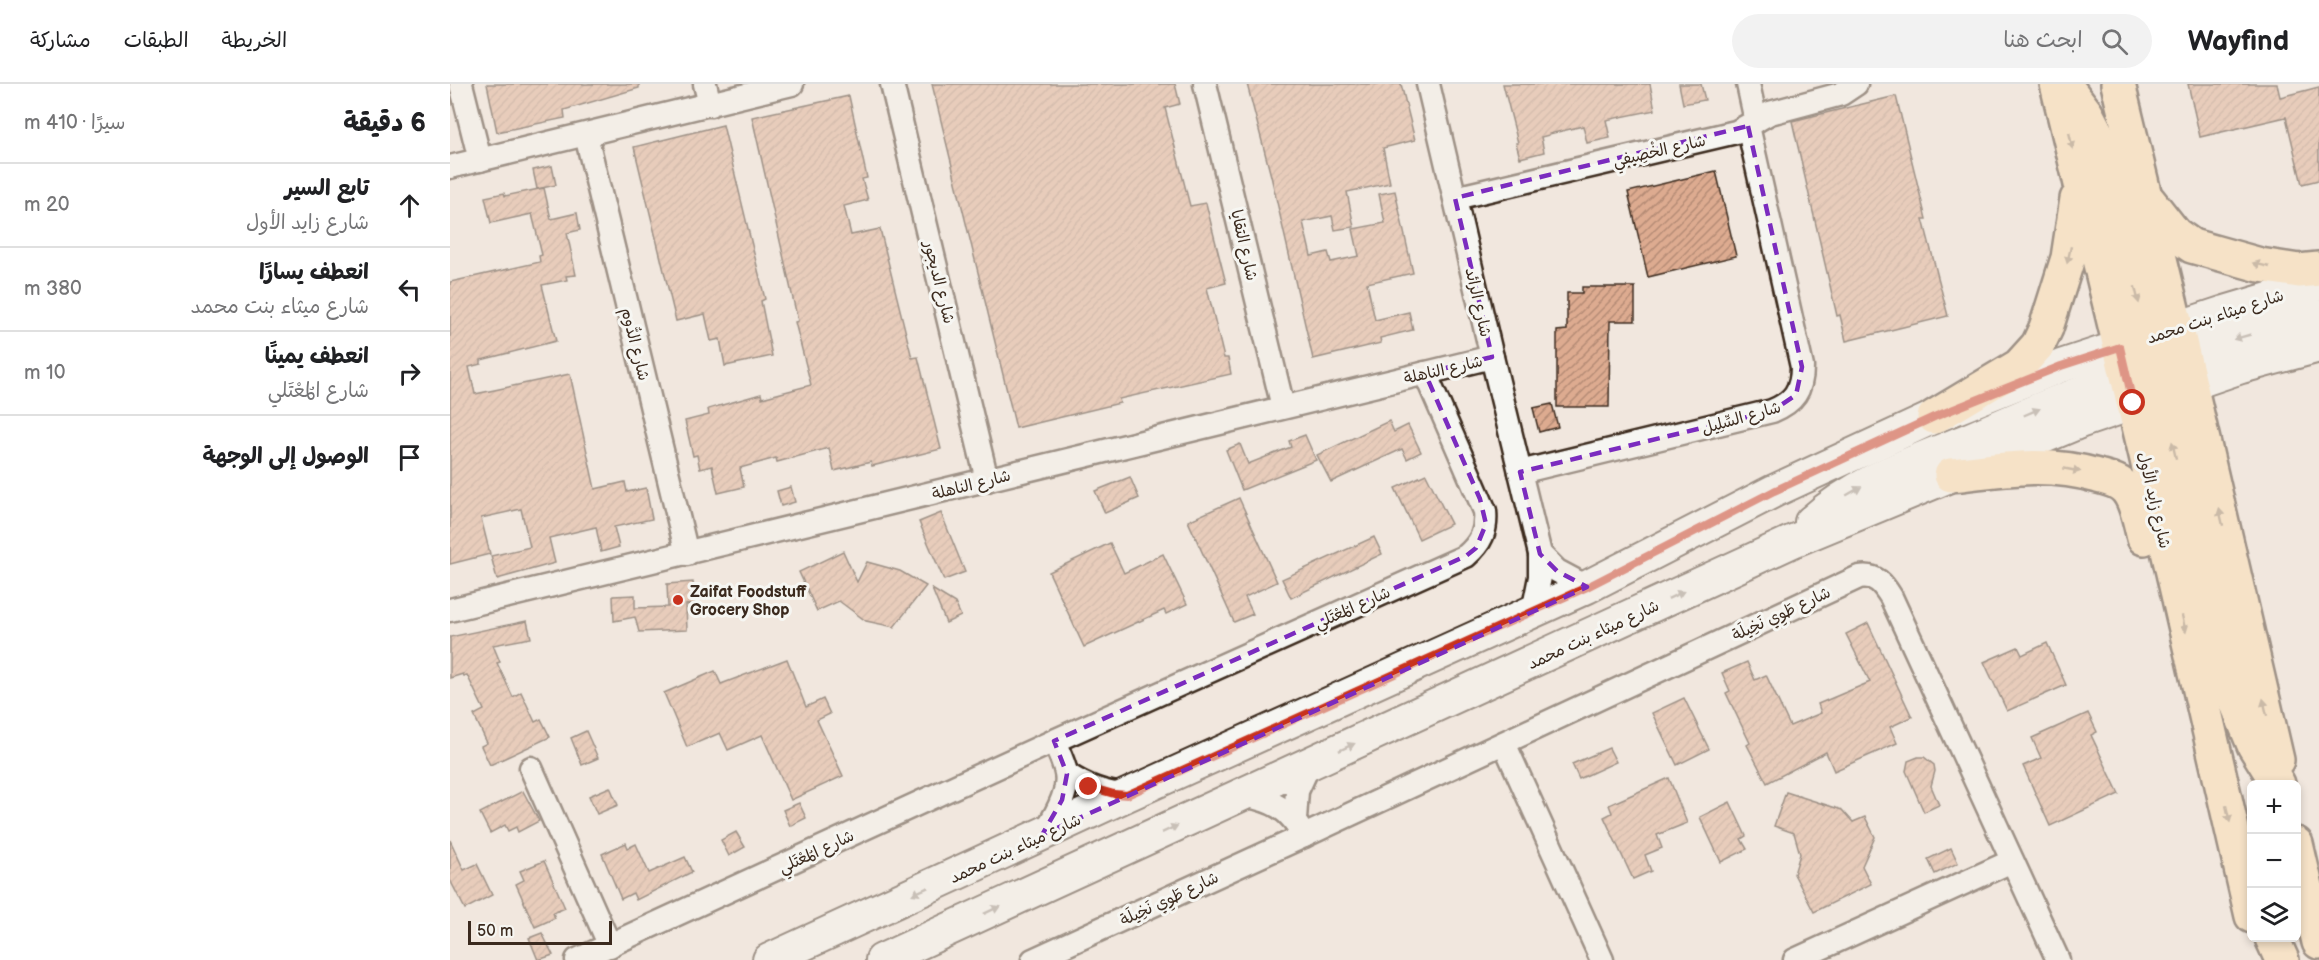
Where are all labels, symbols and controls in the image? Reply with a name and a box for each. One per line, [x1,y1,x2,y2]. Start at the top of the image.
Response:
search box [1732,14,2152,68]
icon: search [2098,25,2131,58]
text: Wayfind [2188,25,2289,58]
text: ابحث هنا [2003,27,2083,54]
text: مشاركة [30,28,91,53]
text: الطبقات [124,28,189,53]
text: الخريطة [222,28,287,53]
text: 6 دقيقة [343,108,426,139]
text: سيرًا · 410 m [24,111,126,135]
street label: شارع الخْصِيفي [1610,129,1709,175]
one-way arrow [2066,132,2076,150]
text: تابع السير [285,175,369,202]
icon: ahead [393,189,426,222]
text: 20 m [24,193,70,217]
street label: شارع التقايا [1225,208,1261,283]
text: شارع زايد الأول [246,211,369,235]
street label: شارع الديجور [918,237,958,326]
one-way arrow [2063,246,2073,265]
text: انعطف يسارًا [259,259,369,286]
one-way arrow [2251,260,2270,269]
street label: شارع الرائد [1459,266,1495,339]
icon: left [393,273,426,306]
text: 380 m [24,277,82,301]
one-way arrow [2132,286,2142,305]
street label: شارع ميثاء بنت محمد [2145,286,2287,349]
text: شارع ميثاء بنت محمد [191,295,369,319]
street label: شارع الدُّوم [614,305,655,383]
one-way arrow [2233,333,2251,342]
text: انعطف يمينًا [265,343,369,370]
street label: شارع الناهلة [1402,352,1485,390]
icon: right [393,357,426,390]
text: 10 m [24,361,65,385]
text: شارع المُعْتَلي [268,379,369,403]
route start [2119,389,2145,415]
street label: شارع السِّلِيل [1699,398,1784,440]
one-way arrow [2023,407,2041,416]
icon: arrive [393,441,426,474]
one-way arrow [2168,441,2178,460]
text: الوصول إلى الوجهة [202,443,369,470]
street label: شارع زايد الأول [2132,450,2176,551]
one-way arrow [2063,466,2082,475]
street label: شارع الناهلة [930,467,1013,505]
one-way arrow [1846,485,1862,496]
one-way arrow [2215,508,2225,526]
street label: شارع طَوِي نَخِيلَة [1729,582,1835,647]
place label: Zaifat Foodstuff Grocery Shop [690,583,807,620]
street label: شارع المُعْتَلي [1312,583,1395,637]
one-way arrow [1668,591,1685,600]
marker: Zaifat Foodstuff Grocery Shop [671,593,685,607]
street label: شارع ميثاء بنت محمد [1525,597,1663,675]
one-way arrow [2179,615,2189,633]
one-way arrow [2259,698,2269,716]
one-way arrow [1338,743,1355,752]
route end [1075,773,1101,799]
map controls [2247,780,2301,942]
button: + [2247,780,2301,834]
one-way arrow [2223,805,2233,823]
street label: شارع ميثاء بنت محمد [947,811,1085,889]
one-way arrow [1161,824,1178,833]
street label: شارع المُعْتَلي [776,827,859,882]
button: − [2247,834,2301,888]
street label: شارع طَوِي نَخِيلَة [1117,867,1223,932]
one-way arrow [911,887,928,896]
button: layers [2247,888,2301,942]
one-way arrow [984,905,1001,914]
scale bar [468,918,612,946]
text: 50 m [477,922,513,941]

